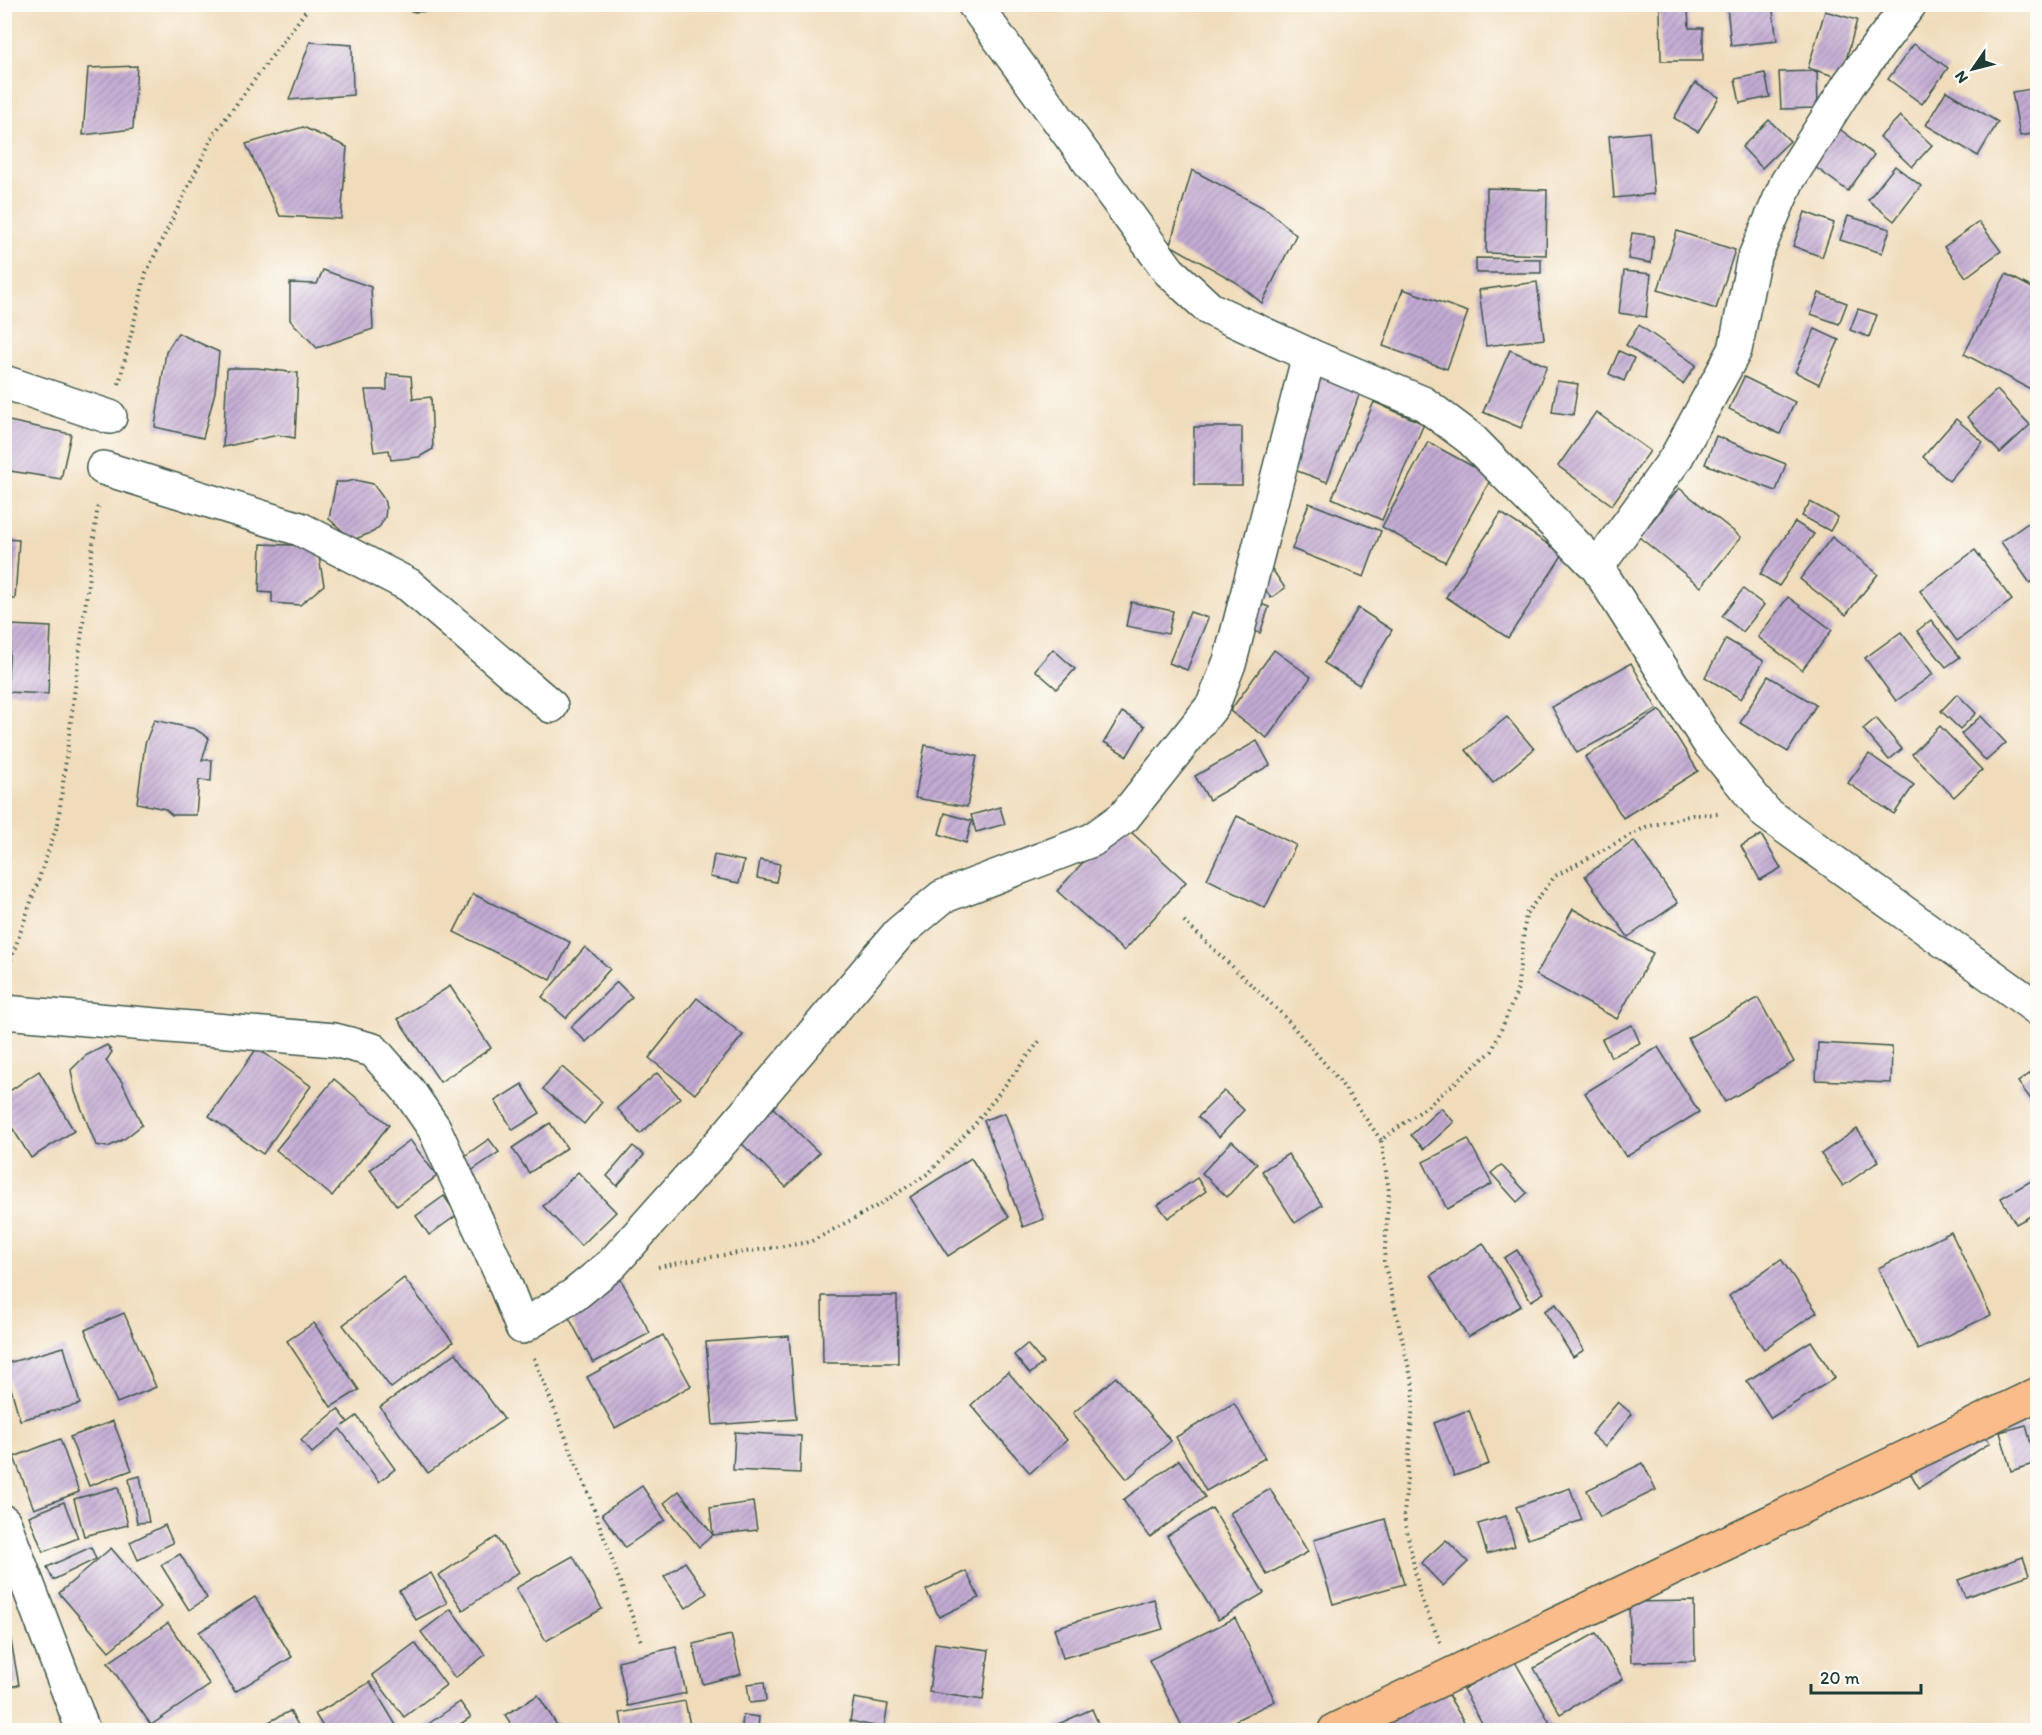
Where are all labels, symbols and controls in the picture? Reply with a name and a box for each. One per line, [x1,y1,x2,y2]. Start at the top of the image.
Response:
north arrow [1943,39,2003,99]
text: N [1950,67,1972,87]
scale bar [1811,1657,1920,1695]
text: 20 m [1820,1667,1860,1689]

